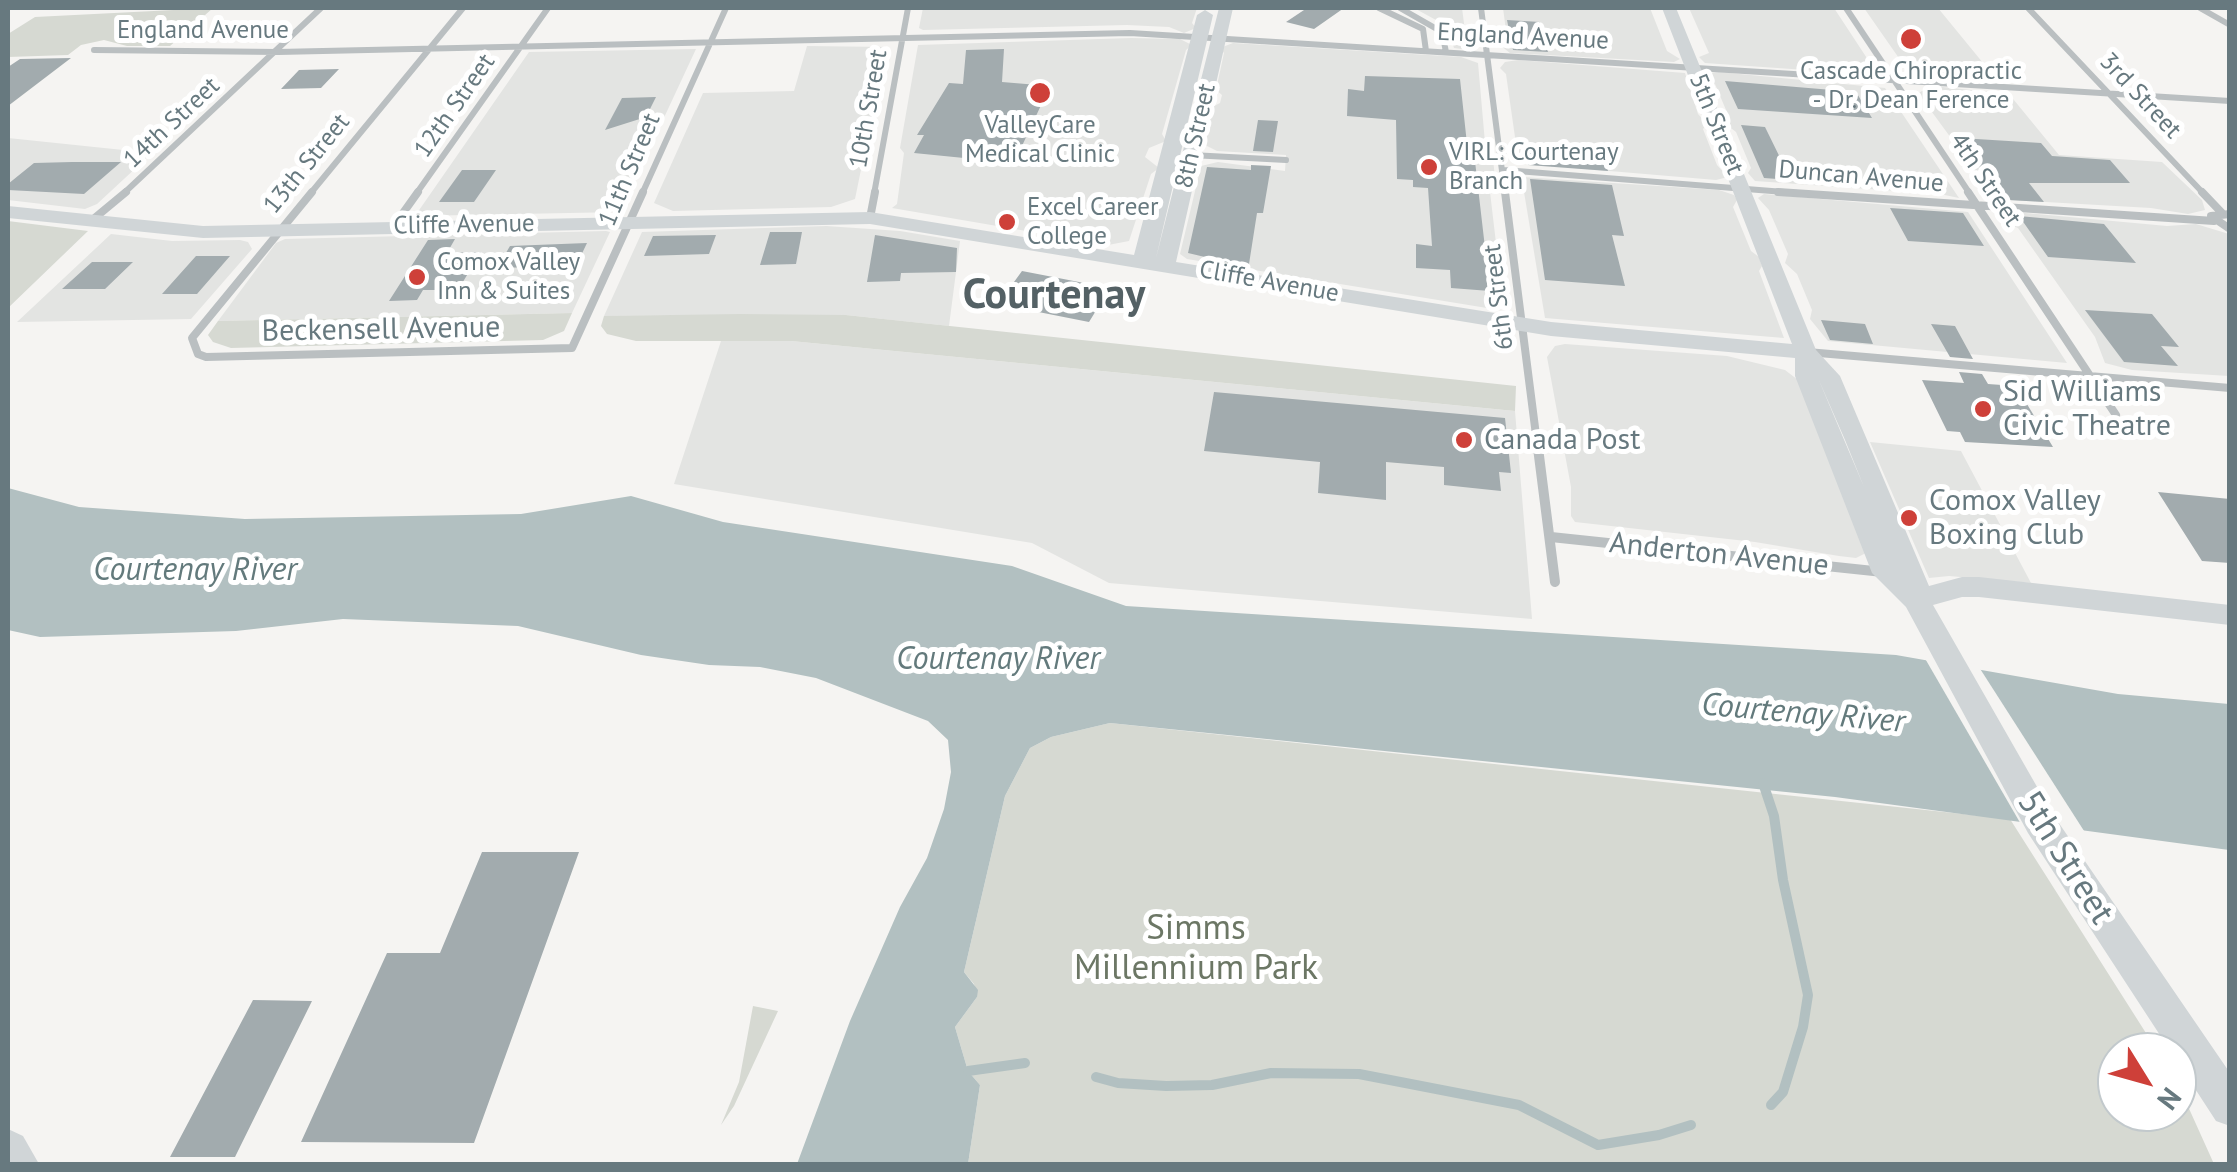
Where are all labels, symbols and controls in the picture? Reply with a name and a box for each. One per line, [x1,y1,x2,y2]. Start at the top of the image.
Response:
street label: England Avenue [117,16,289,46]
street label: England Avenue [1436,18,1610,56]
marker: Cascade Chiropractic - Dr. Dean Ference [1898,26,1924,52]
street label: 10th Street [844,47,894,171]
street label: 3rd Street [2093,47,2187,145]
street label: 12th Street [408,48,502,164]
place label: Cascade Chiropractic - Dr. Dean Ference [1800,57,2022,116]
street label: 5th Street [1682,69,1750,179]
street label: 14th Street [118,71,226,175]
marker: ValleyCare Medical Clinic [1027,80,1053,106]
street label: 8th Street [1169,81,1223,191]
street label: 13th Street [258,108,356,220]
street label: 11th Street [593,109,667,231]
place label: ValleyCare Medical Clinic [965,111,1115,170]
street label: 4th Street [1943,128,2027,232]
place label: VIRL: Courtenay Branch [1449,138,1619,197]
street label: Duncan Avenue [1777,155,1945,199]
marker: VIRL: Courtenay Branch [1418,156,1440,178]
place label: Excel Career College [1027,193,1158,252]
street label: Cliffe Avenue [393,209,535,241]
marker: Excel Career College [996,211,1018,233]
street label: 6th Street [1478,242,1520,352]
place label: Comox Valley Inn & Suites [437,248,580,307]
street label: Cliffe Avenue [1197,255,1341,309]
marker: Comox Valley Inn & Suites [406,266,428,288]
district label: Courtenay [963,271,1145,321]
street label: Beckensell Avenue [261,310,501,350]
place label: Sid Williams Civic Theatre [2003,374,2171,444]
marker: Sid Williams Civic Theatre [1972,398,1994,420]
place label: Canada Post [1484,422,1640,458]
marker: Canada Post [1453,429,1475,451]
place label: Comox Valley Boxing Club [1929,483,2101,554]
marker: Comox Valley Boxing Club [1898,507,1920,529]
street label: Anderton Avenue [1607,526,1831,584]
water label: Courtenay River [93,552,297,590]
water label: Courtenay River [896,641,1100,679]
water label: Courtenay River [1700,686,1906,742]
street label: 5th Street [2008,784,2122,932]
park label: Simms Millennium Park [1074,908,1318,990]
north arrow [2097,1032,2197,1132]
text: N [2149,1081,2190,1118]

